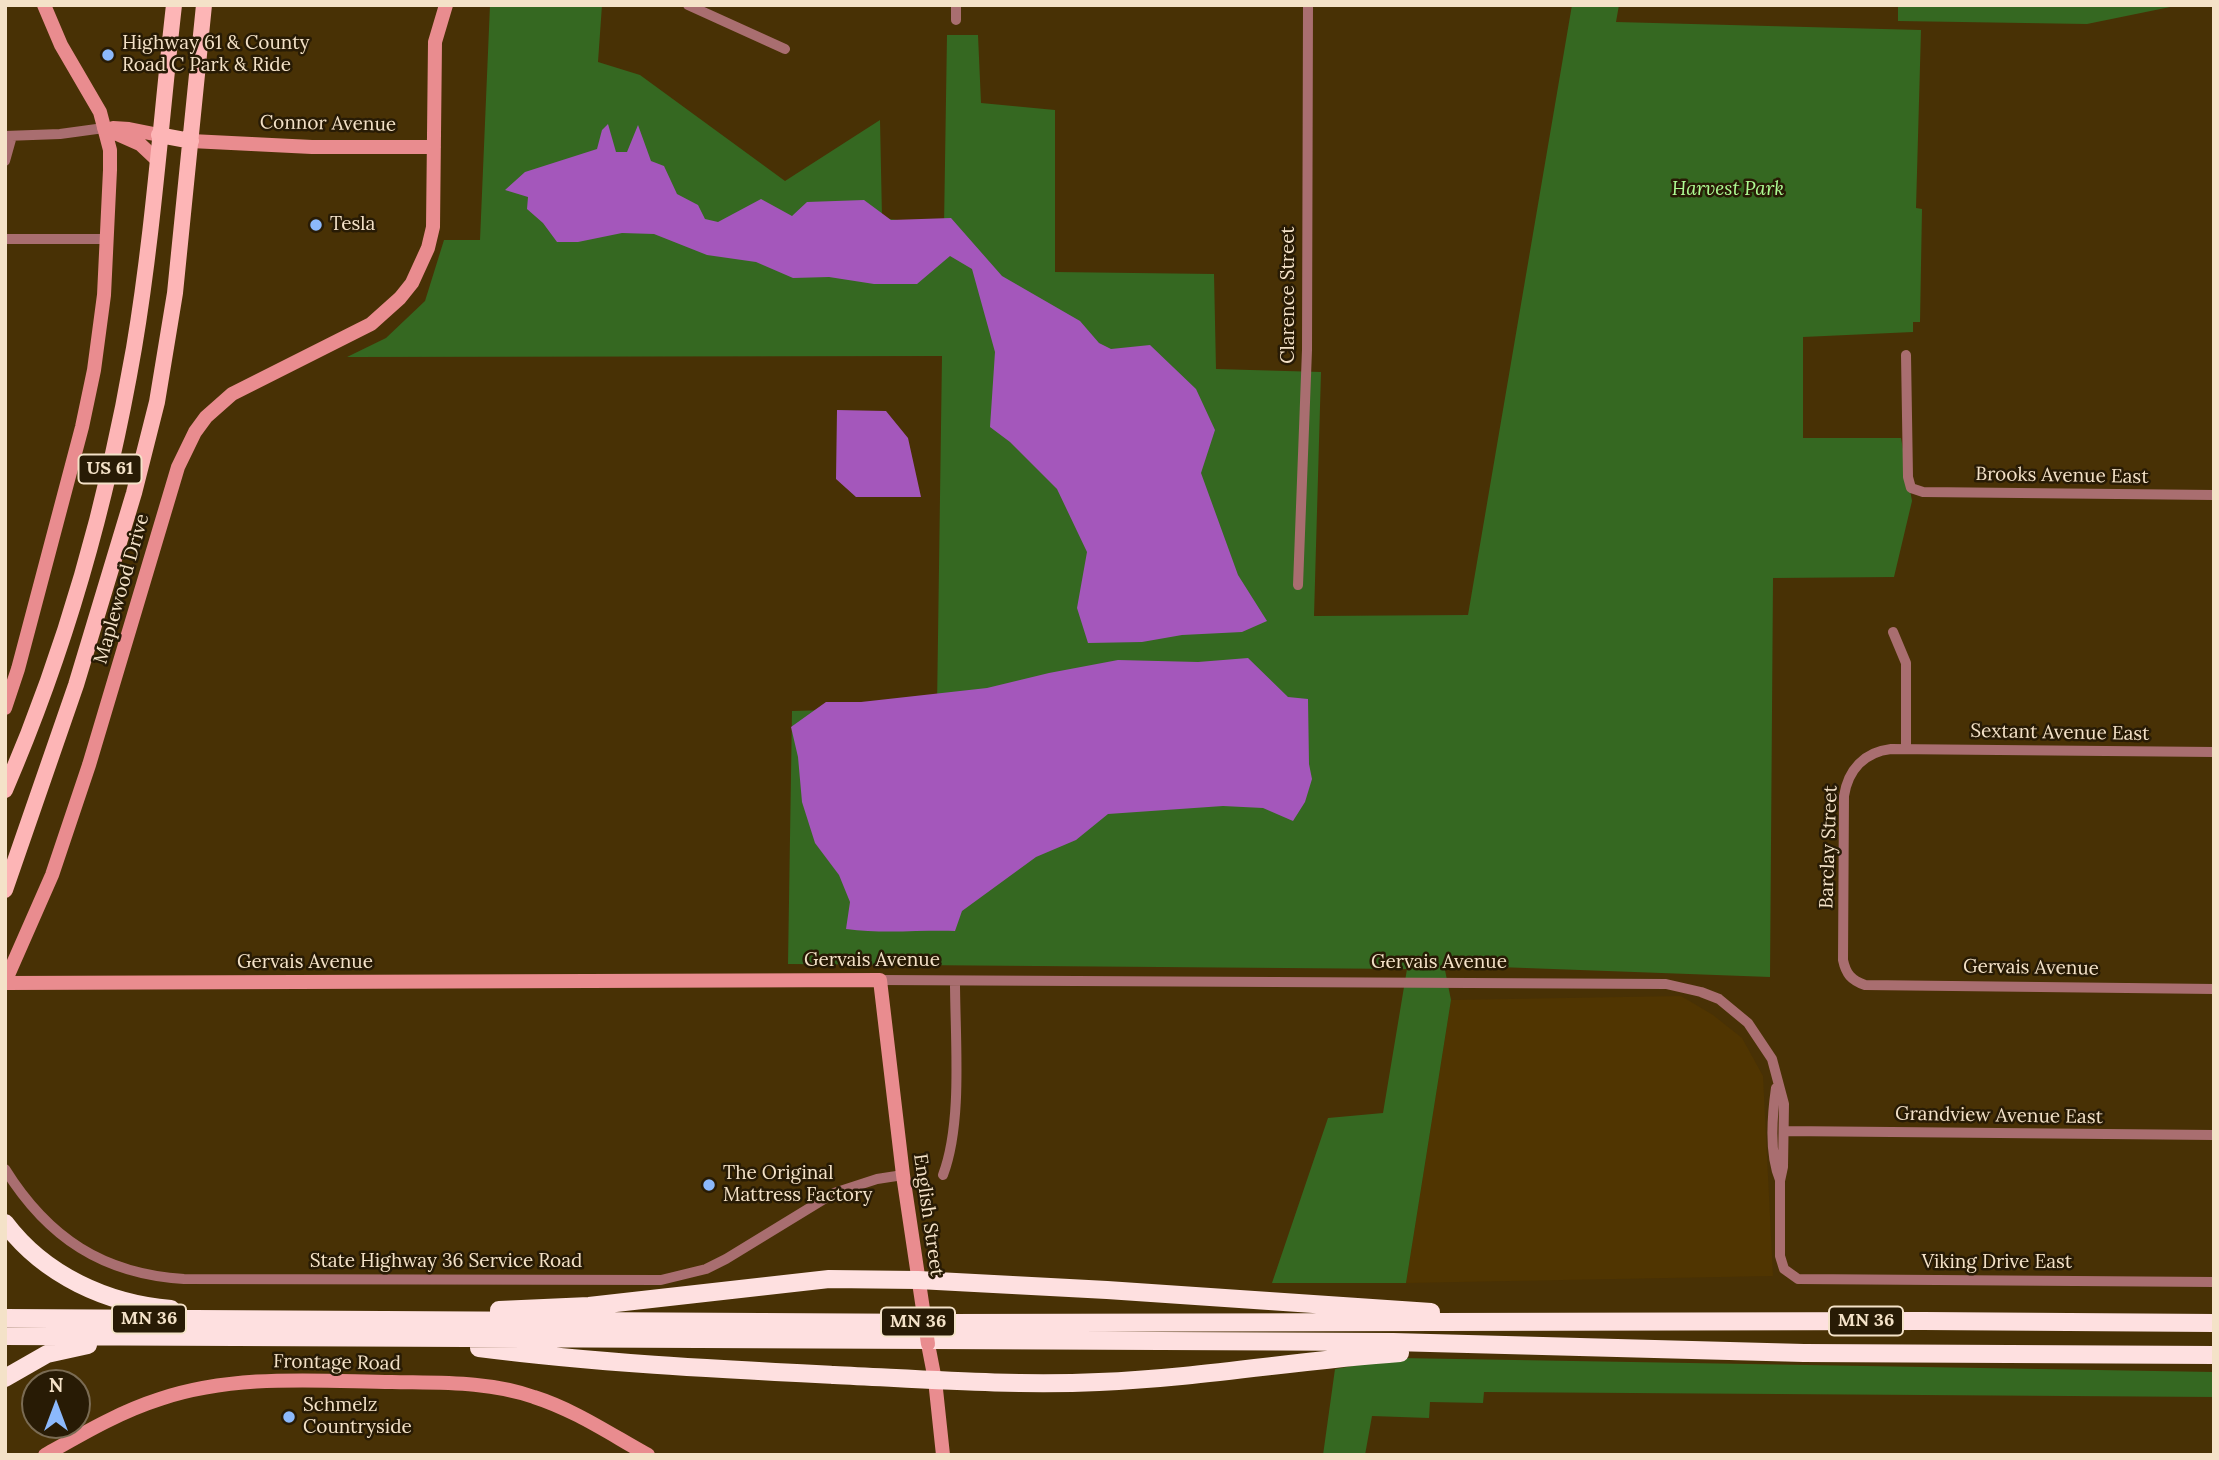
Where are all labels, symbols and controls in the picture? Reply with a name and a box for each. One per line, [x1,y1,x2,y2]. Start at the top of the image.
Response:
place label: Highway 61 & County Road C Park & Ride [122,33,310,77]
marker: Highway 61 & County Road C Park & Ride [100,47,116,63]
street label: Connor Avenue [260,111,396,137]
park label: Harvest Park [1672,179,1784,201]
place label: Tesla [330,214,375,236]
marker: Tesla [308,217,324,233]
street label: Clarence Street [1278,226,1300,364]
road number: US 61 [78,454,142,484]
street label: Brooks Avenue East [1975,463,2149,489]
street label: Maplewood Drive [90,511,154,667]
street label: Sextant Avenue East [1970,720,2150,746]
street label: Barclay Street [1815,785,1843,909]
street label: Gervais Avenue [804,950,940,972]
street label: Gervais Avenue [237,952,373,974]
street label: Gervais Avenue [1371,952,1507,974]
street label: Gervais Avenue [1963,955,2099,981]
street label: Grandview Avenue East [1895,1103,2103,1129]
street label: English Street [908,1152,948,1278]
place label: The Original Mattress Factory [723,1163,873,1207]
marker: The Original Mattress Factory [701,1177,717,1193]
street label: State Highway 36 Service Road [310,1251,582,1273]
street label: Viking Drive East [1922,1252,2072,1274]
road number: MN 36 [112,1304,186,1334]
road number: MN 36 [1829,1306,1903,1336]
road number: MN 36 [881,1308,955,1336]
street label: Frontage Road [273,1350,401,1376]
north arrow [21,1369,91,1439]
text: N [49,1373,63,1397]
place label: Schmelz Countryside [303,1395,412,1439]
marker: Schmelz Countryside [281,1409,297,1425]

